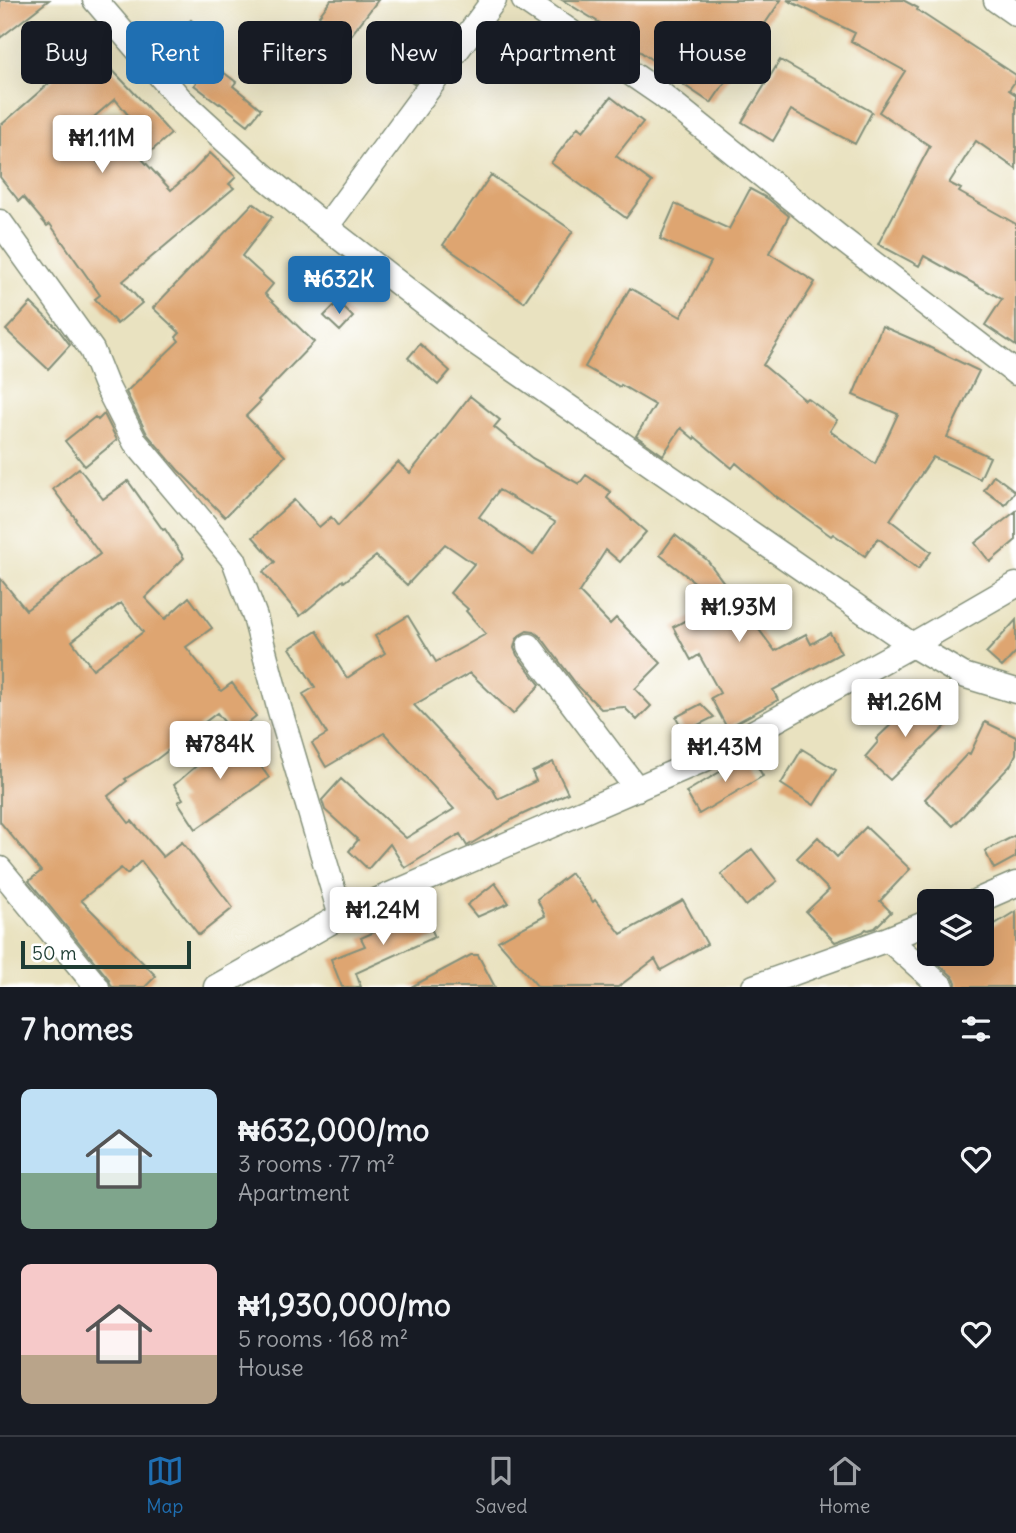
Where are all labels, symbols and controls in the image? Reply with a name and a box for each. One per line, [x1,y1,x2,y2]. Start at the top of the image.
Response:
chip: Buy [21,21,112,84]
chip: Rent [126,21,224,84]
chip: Filters [238,21,352,84]
chip: New [366,21,462,84]
chip: Apartment [476,21,640,84]
chip: House [654,21,771,84]
pin: ₦1.11M [45,116,159,175]
text: ₦1.11M [69,123,135,152]
pin: ₦632K [290,256,388,316]
text: ₦632K [304,264,374,293]
pin: ₦1.93M [682,584,796,644]
text: ₦1.93M [701,592,777,621]
pin: ₦1.26M [848,680,962,739]
text: ₦1.26M [867,687,943,716]
pin: ₦784K [171,722,269,781]
pin: ₦1.43M [668,724,782,784]
text: ₦784K [186,729,254,758]
text: ₦1.43M [687,732,763,761]
pin: ₦1.24M [326,888,440,947]
map controls [917,889,994,966]
button: layers [917,889,994,966]
text: ₦1.24M [346,895,420,924]
scale bar [21,938,191,970]
text: 50 m [32,941,77,965]
text: 7 homes [21,1010,133,1048]
icon: filters [957,1010,995,1048]
text: ₦632,000/mo [238,1111,429,1149]
icon: home [77,1117,161,1201]
icon: heart [957,1140,995,1178]
text: 3 rooms · 77 m² [238,1149,395,1178]
text: Apartment [238,1178,350,1207]
text: ₦1,930,000/mo [238,1286,451,1324]
icon: home [77,1292,161,1376]
icon: heart [957,1315,995,1353]
text: 5 rooms · 168 m² [238,1324,408,1353]
text: House [238,1353,304,1382]
tab: Map [146,1452,184,1518]
tab: Saved [475,1452,527,1518]
tab: Home [819,1452,870,1518]

